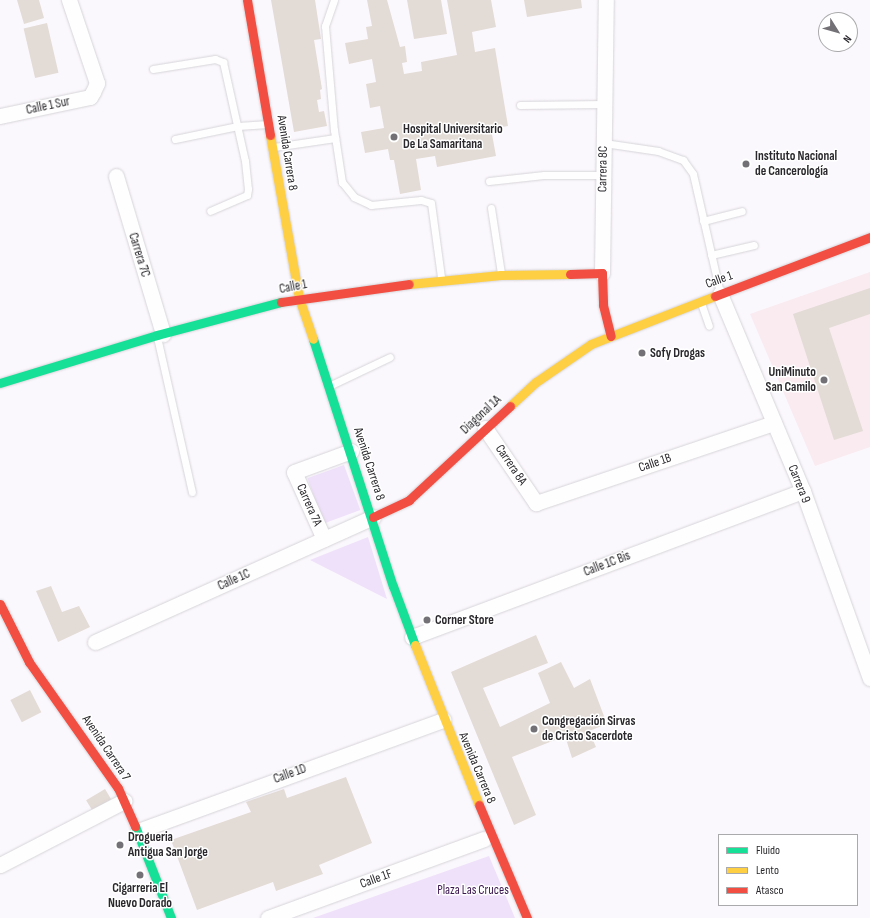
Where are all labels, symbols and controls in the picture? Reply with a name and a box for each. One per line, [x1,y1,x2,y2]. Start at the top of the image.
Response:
north arrow [818,12,858,52]
text: N [840,33,854,45]
street label: Calle 1 Sur [25,94,71,118]
street label: Avenida Carrera 8 [273,114,301,192]
place label: Hospital Universitario De La Samaritana [403,122,503,153]
marker: Hospital Universitario De La Samaritana [388,131,400,143]
street label: Carrera 8C [595,146,611,192]
place label: Instituto Nacional de Cancerología [755,149,837,180]
marker: Instituto Nacional de Cancerología [740,158,752,170]
street label: Carrera 7C [125,231,153,279]
street label: Calle 1 [703,268,735,292]
street label: Calle 1 [278,277,308,297]
place label: Sofy Drogas [650,345,705,361]
marker: Sofy Drogas [637,348,647,358]
place label: UniMinuto San Camilo [766,365,816,396]
marker: UniMinuto San Camilo [819,375,829,385]
street label: Diagonal 1A [458,392,504,438]
street label: Avenida Carrera 8 [350,425,388,503]
street label: Carrera 8A [492,442,530,488]
street label: Calle 1B [637,450,673,476]
street label: Carrera 9 [784,463,814,505]
street label: Carrera 7A [293,481,325,529]
street label: Calle 1C Bis [581,548,633,580]
street label: Calle 1C [215,566,253,594]
place label: Corner Store [435,612,494,628]
marker: Corner Store [422,615,432,625]
street label: Avenida Carrera 7 [78,712,134,784]
place label: Congregación Sirvas de Cristo Sacerdote [542,714,635,745]
marker: Congregación Sirvas de Cristo Sacerdote [529,724,539,734]
street label: Avenida Carrera 8 [455,730,499,806]
street label: Calle 1D [271,761,309,787]
place label: Drogueria Antigua San Jorge [128,830,208,861]
legend [718,834,858,906]
marker: Drogueria Antigua San Jorge [115,840,125,850]
text: Fluido [756,843,780,858]
text: Lento [756,863,779,878]
street label: Calle 1F [358,866,394,892]
marker: Cigarreria El Nuevo Dorado [135,870,145,880]
place label: Cigarreria El Nuevo Dorado [108,881,172,912]
park label: Plaza Las Cruces [437,882,509,898]
text: Atasco [756,883,783,898]

